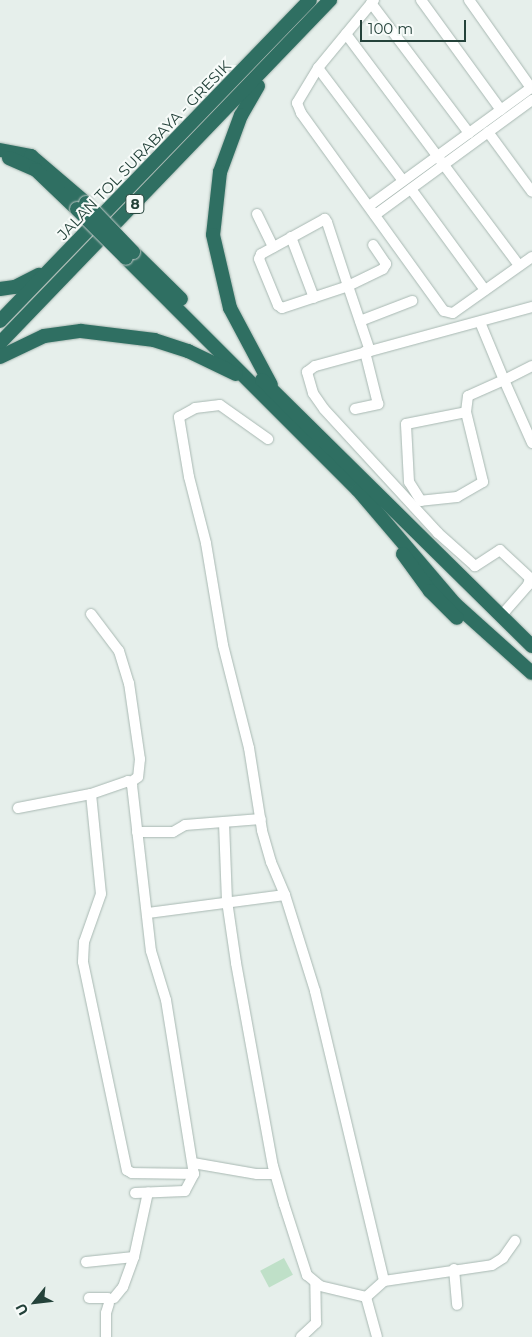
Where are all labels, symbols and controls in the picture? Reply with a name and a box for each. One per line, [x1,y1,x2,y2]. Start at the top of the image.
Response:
scale bar [362,10,468,42]
text: 100 m [368,19,413,38]
street label: JALAN TOL SURABAYA - GRESIK [54,57,234,243]
road number: 8 [125,192,145,215]
north arrow [10,1277,60,1327]
text: U [11,1300,32,1318]

